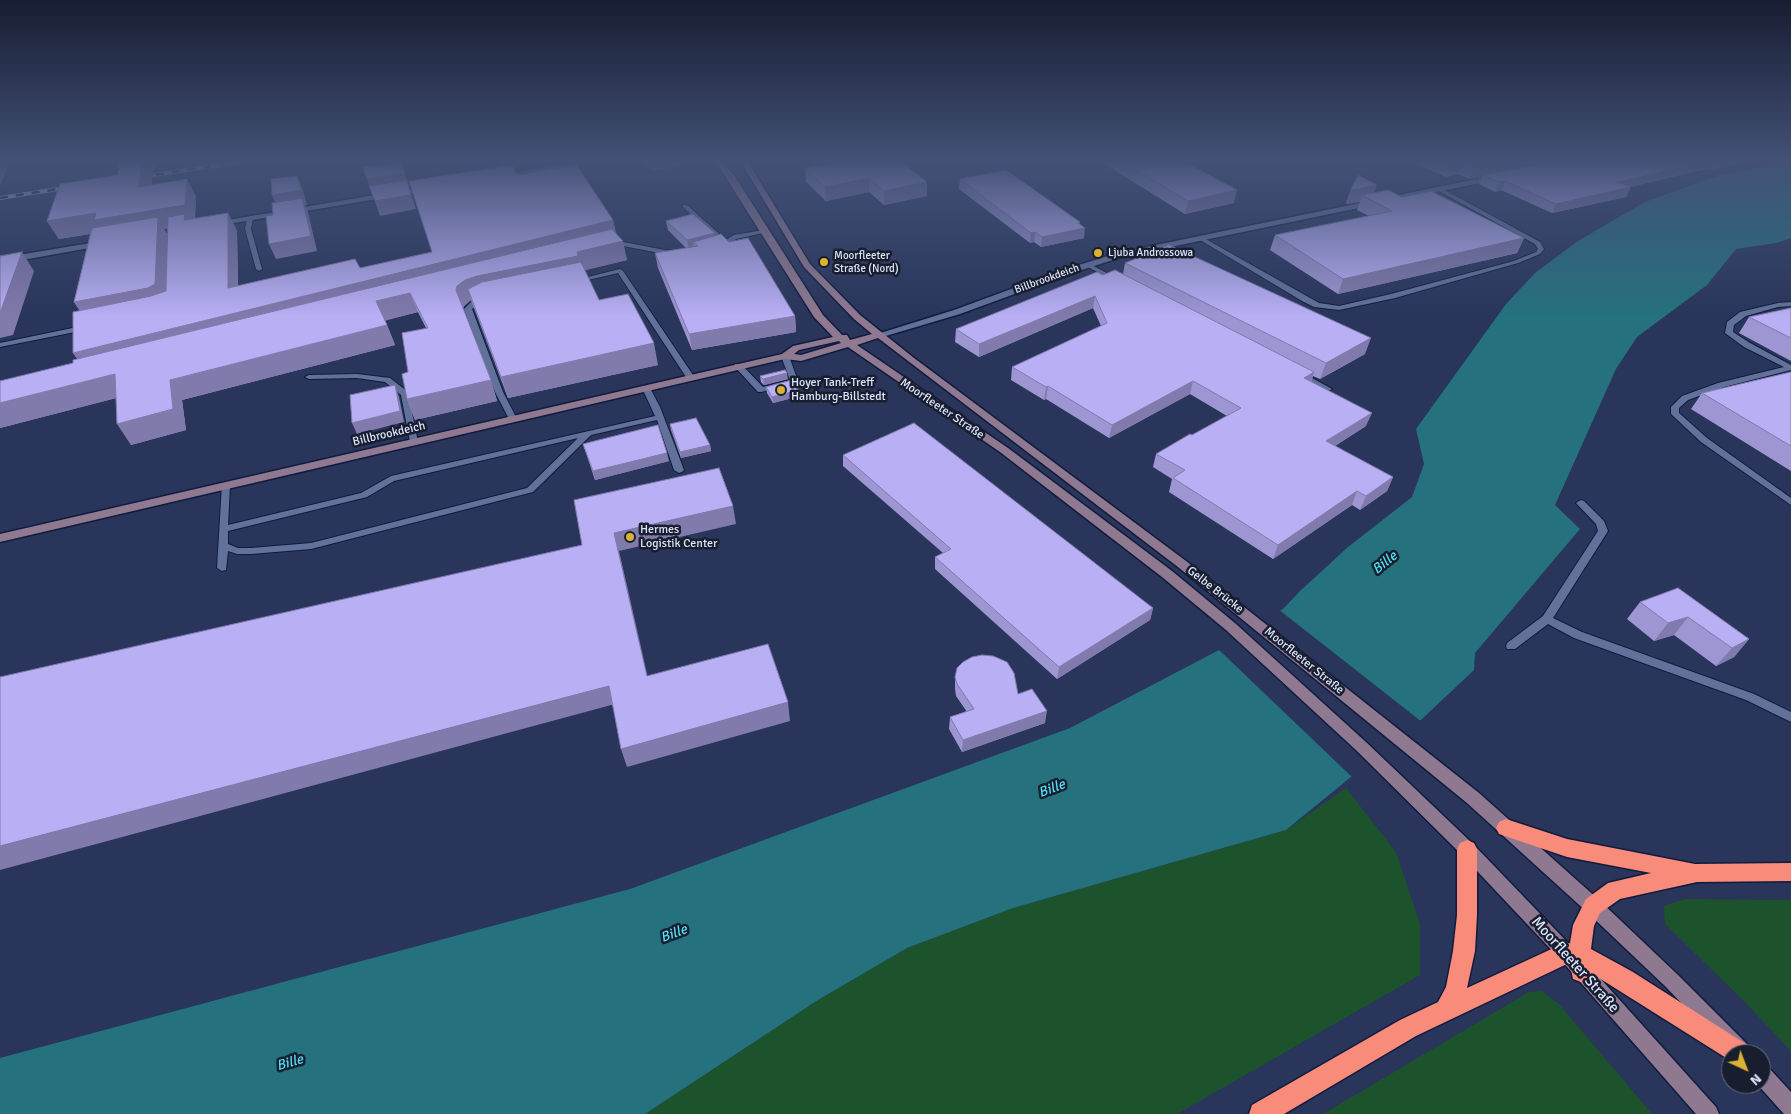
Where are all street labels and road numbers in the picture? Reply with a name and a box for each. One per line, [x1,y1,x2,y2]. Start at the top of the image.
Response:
street label: Billbrookdeich [1013,261,1081,297]
street label: Moorfleeter Straße [897,376,987,442]
street label: Billbrookdeich [351,419,427,449]
street label: Gelbe Brücke [1184,563,1246,617]
street label: Moorfleeter Straße [1261,625,1347,697]
street label: Moorfleeter Straße [1527,913,1623,1017]

